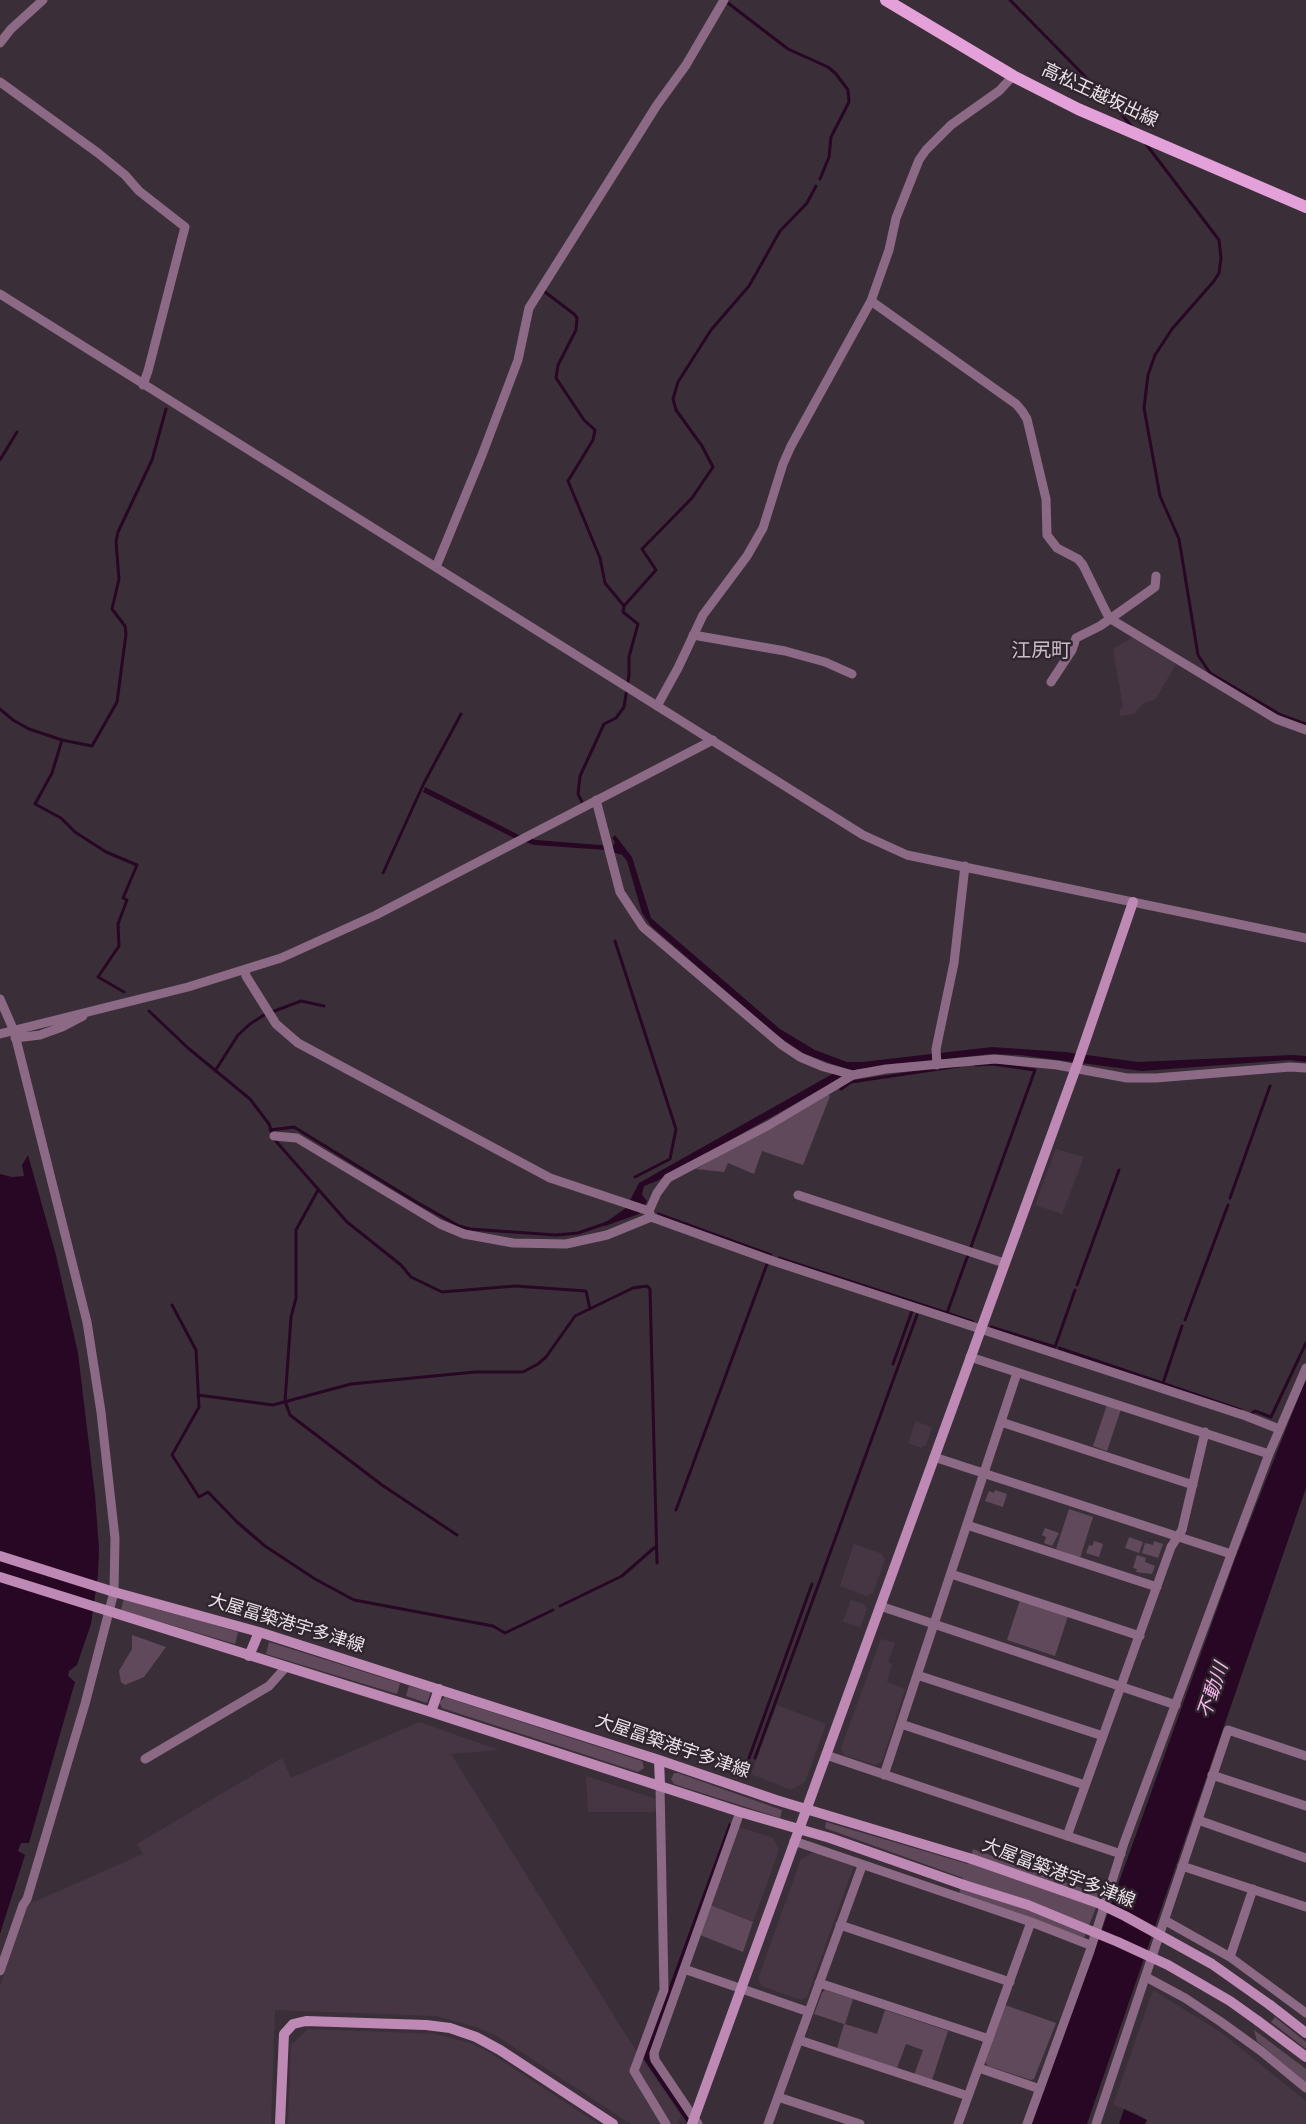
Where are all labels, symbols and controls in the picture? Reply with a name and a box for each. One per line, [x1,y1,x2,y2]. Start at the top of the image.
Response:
street label: 高松王越坂出線 [1037,61,1161,133]
district label: 江尻町 [1011,641,1071,665]
street label: 大屋冨築港宇多津線 [205,1591,367,1659]
water label: 不動川 [1195,1660,1235,1722]
street label: 大屋冨築港宇多津線 [592,1711,752,1785]
street label: 大屋冨築港宇多津線 [979,1836,1137,1914]

